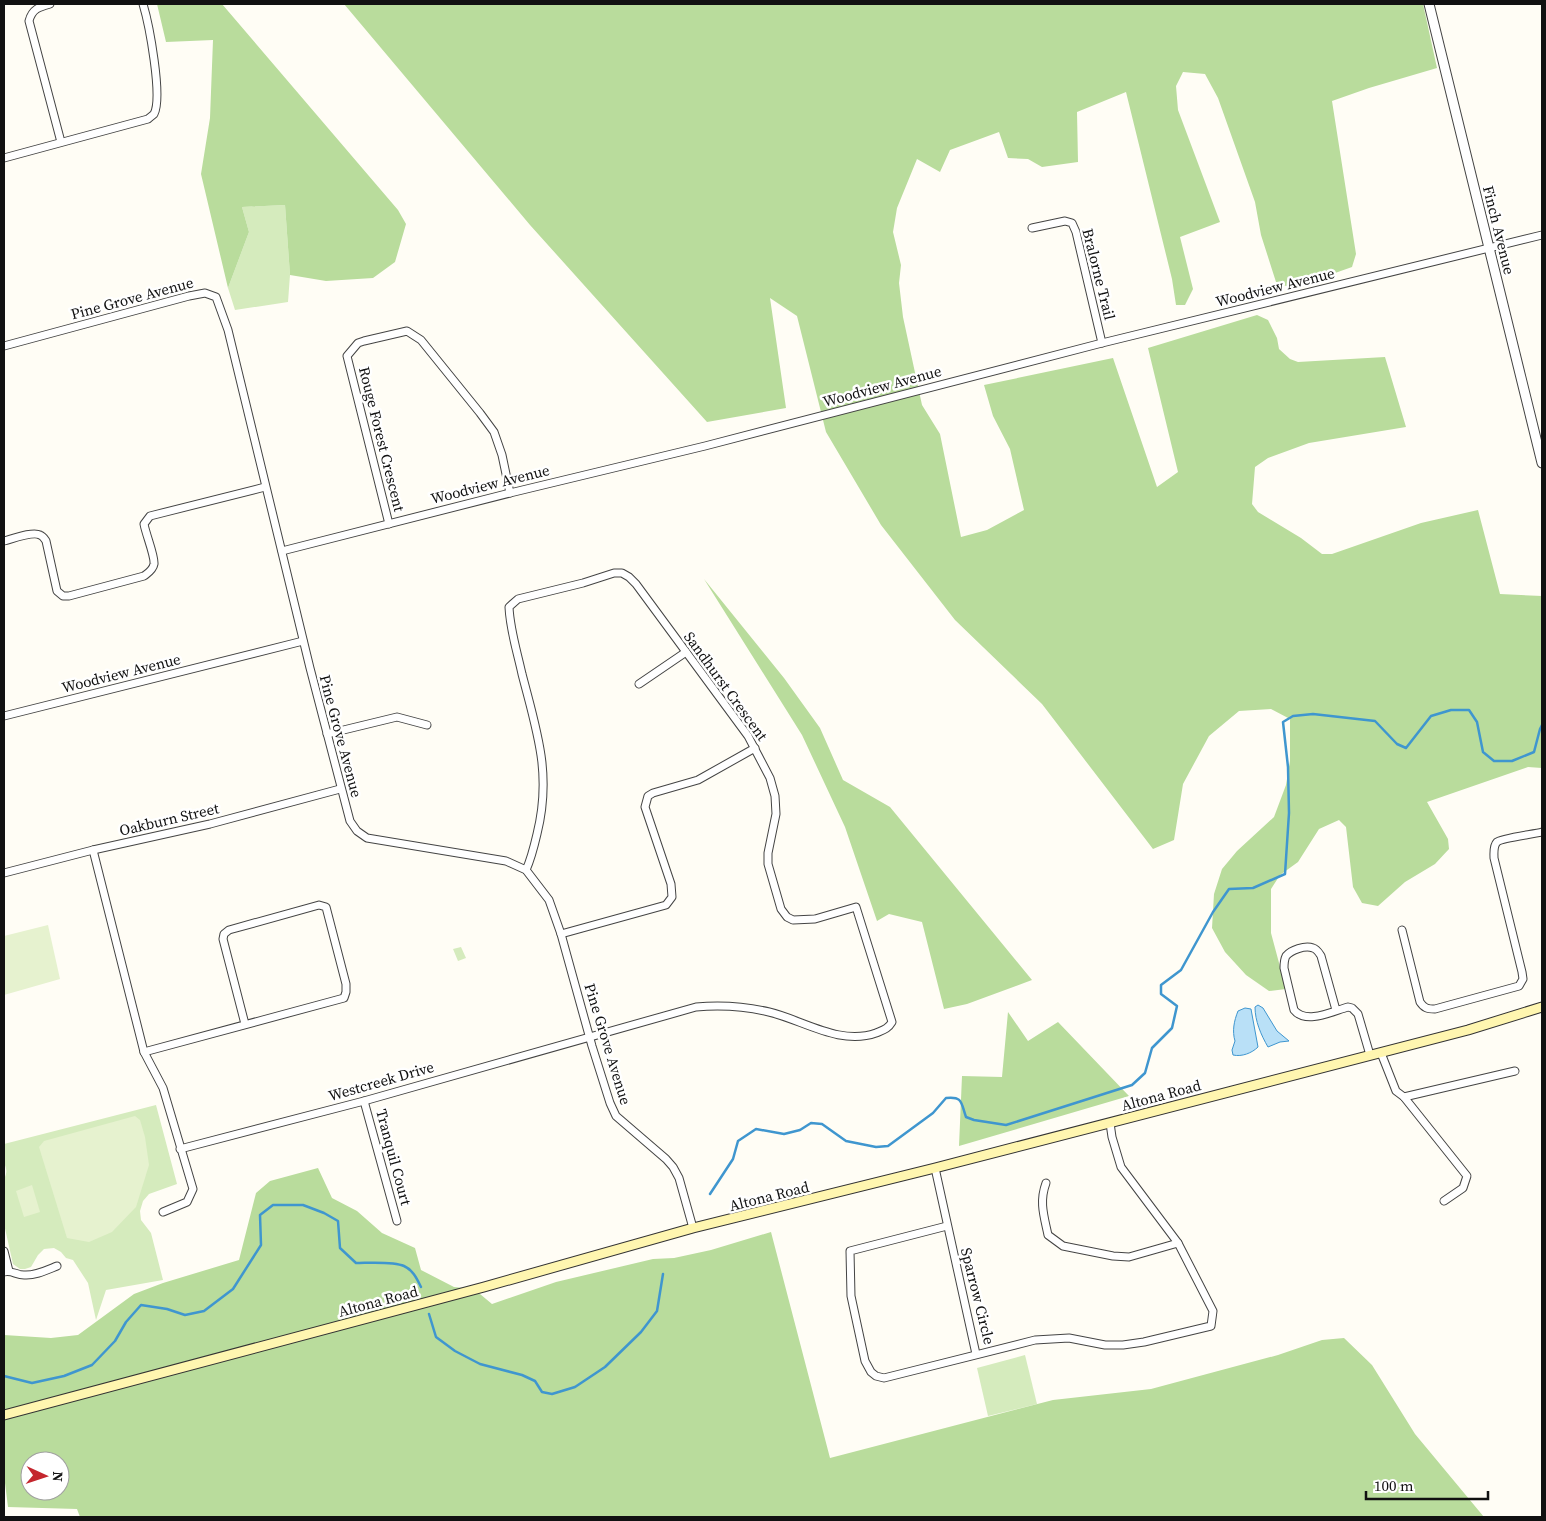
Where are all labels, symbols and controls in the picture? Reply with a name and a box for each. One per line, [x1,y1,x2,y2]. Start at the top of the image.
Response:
street label: Finch Avenue [1478,183,1520,277]
street label: Bralorne Trail [1077,226,1121,322]
street label: Woodview Avenue [1213,262,1337,312]
street label: Pine Grove Avenue [68,271,196,324]
street label: Woodview Avenue [820,360,944,412]
street label: Rouge Forest Crescent [354,364,410,514]
street label: Woodview Avenue [428,459,552,509]
street label: Sandhurst Crescent [679,627,773,745]
street label: Woodview Avenue [59,648,183,698]
street label: Pine Grove Avenue [315,672,368,800]
street label: Oakburn Street [117,797,221,841]
street label: Pine Grove Avenue [580,981,637,1108]
street label: Westcreek Drive [326,1056,437,1106]
street label: Altona Road [1119,1074,1204,1116]
street label: Tranquil Court [371,1107,417,1208]
street label: Altona Road [727,1176,812,1216]
street label: Sparrow Circle [956,1245,1000,1347]
street label: Altona Road [336,1280,421,1322]
north arrow [20,1451,70,1501]
scale bar [1366,1468,1488,1500]
text: N [48,1471,68,1482]
text: 100 m [1374,1475,1414,1496]

